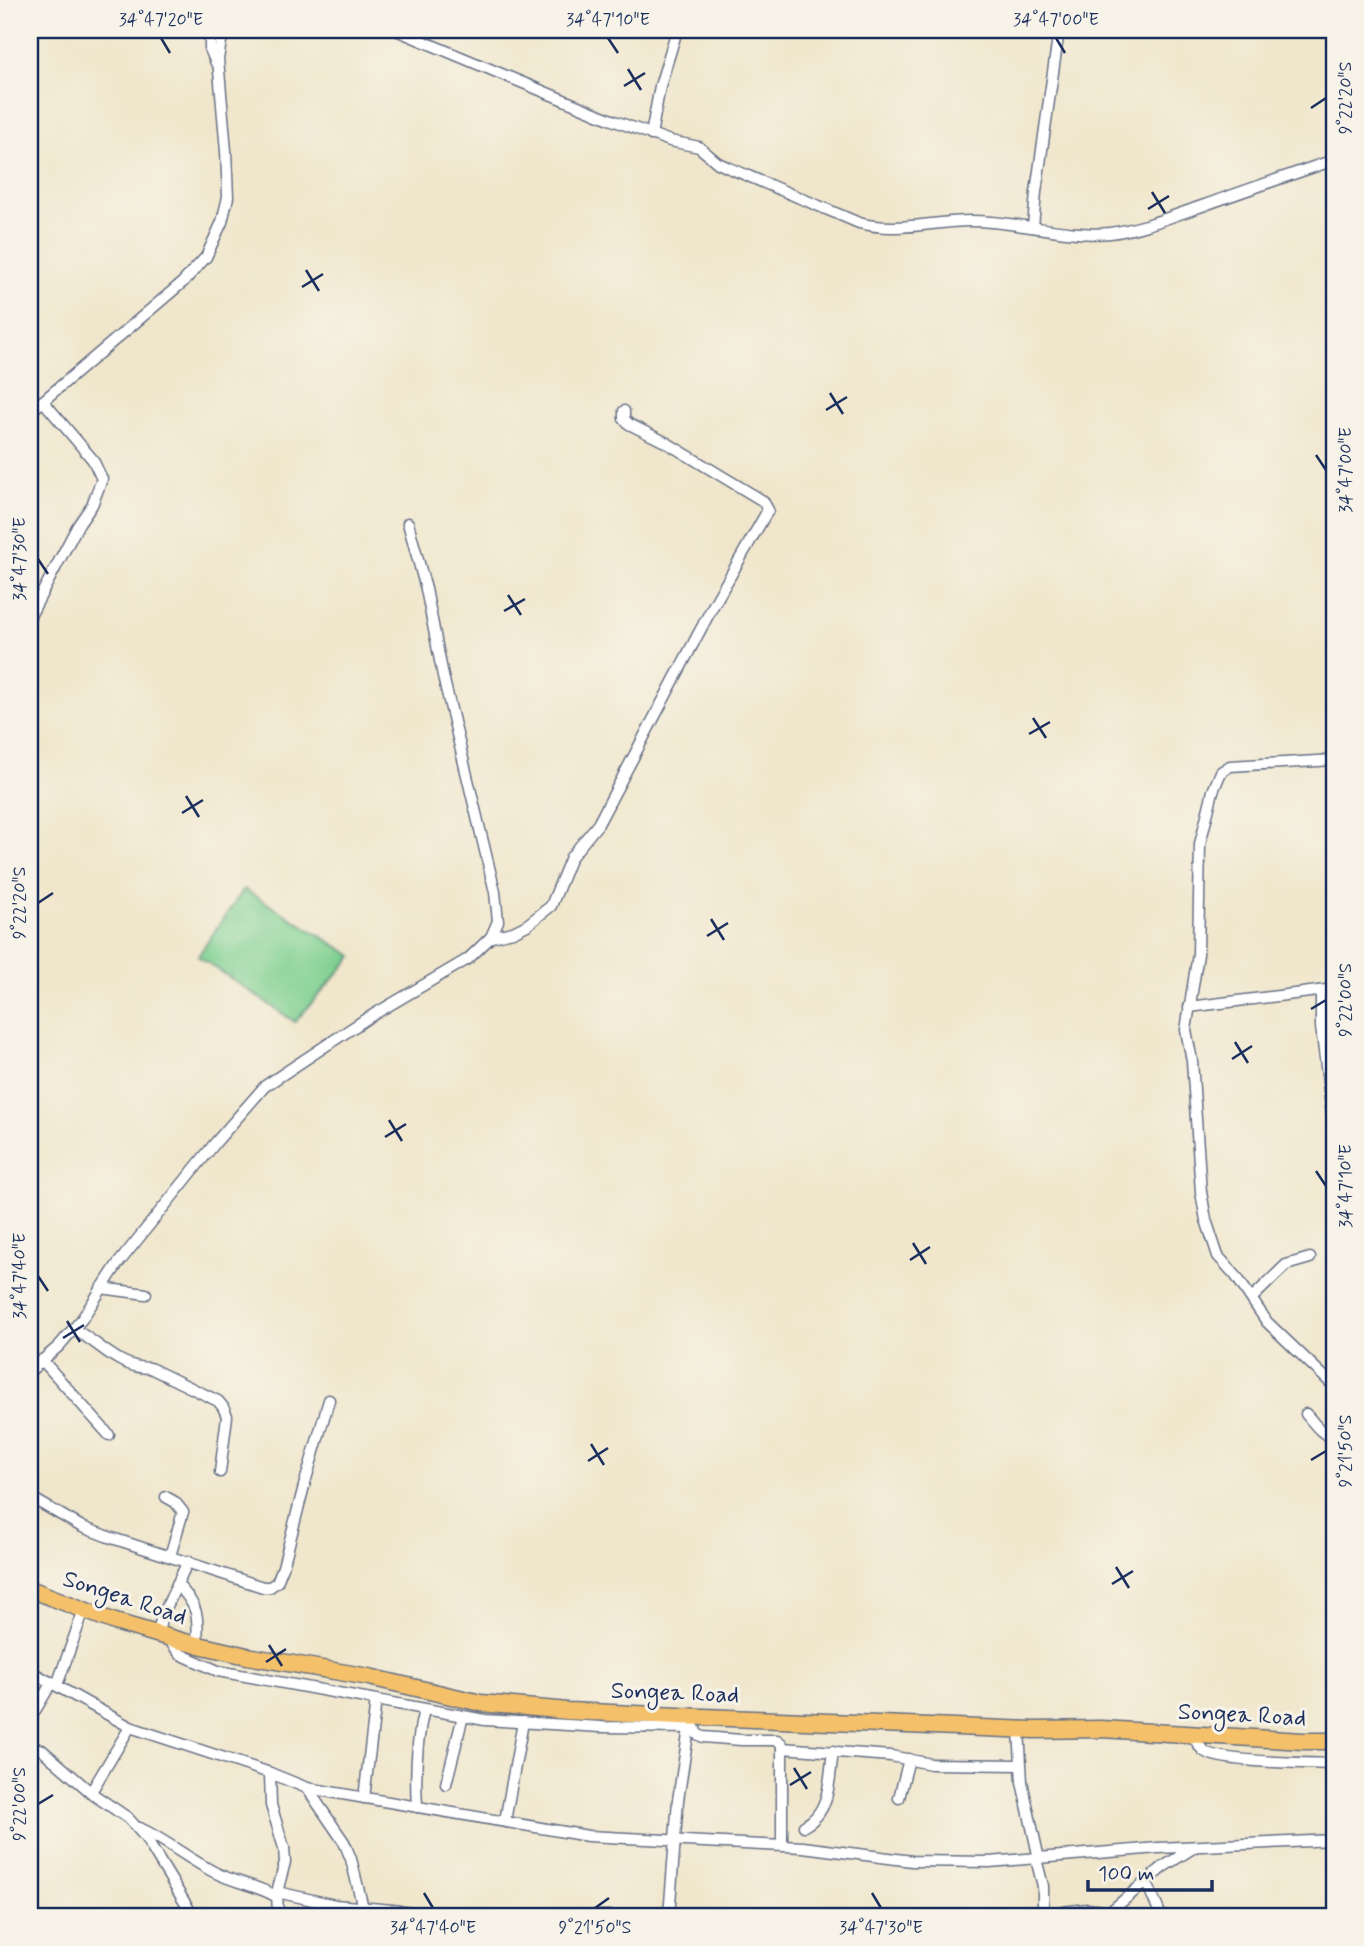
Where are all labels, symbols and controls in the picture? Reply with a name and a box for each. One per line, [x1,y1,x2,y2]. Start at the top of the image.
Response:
text: 34°47'20"E [119,8,203,32]
text: 34°47'10"E [566,8,650,32]
text: 34°47'00"E [1013,8,1099,32]
text: 9°22'20"S [1334,62,1358,134]
text: 34°47'00"E [1334,427,1358,513]
text: 34°47'30"E [8,517,32,601]
text: 9°22'20"S [8,867,32,939]
text: 9°22'00"S [1334,963,1358,1037]
text: 34°47'10"E [1334,1144,1358,1228]
text: 34°47'40"E [8,1233,32,1319]
text: 9°21'50"S [1334,1415,1358,1487]
street label: Songea Road [58,1564,190,1635]
street label: Songea Road [610,1676,740,1713]
street label: Songea Road [1177,1697,1307,1736]
text: 9°22'00"S [8,1767,32,1841]
scale bar [1088,1848,1212,1892]
text: 100 m [1098,1860,1154,1888]
text: 34°47'40"E [390,1916,476,1940]
text: 9°21'50"S [559,1916,631,1940]
text: 34°47'30"E [839,1916,923,1940]

